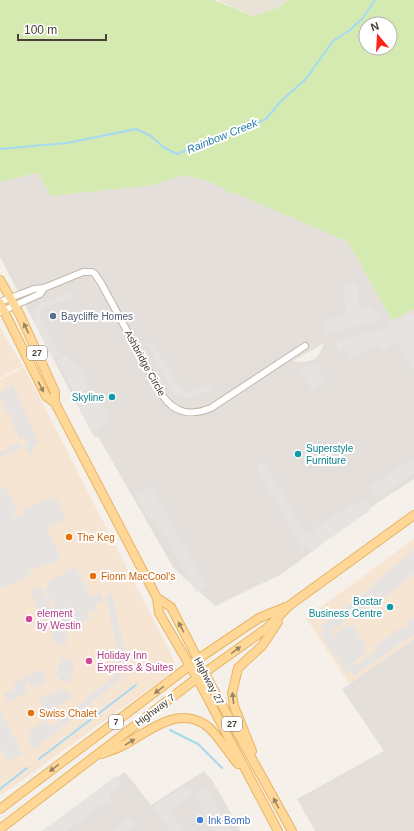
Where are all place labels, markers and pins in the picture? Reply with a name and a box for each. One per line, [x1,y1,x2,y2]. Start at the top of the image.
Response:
marker: Baycliffe Homes [48,311,58,321]
place label: Baycliffe Homes [61,311,133,322]
place label: Skyline [72,392,104,403]
marker: Skyline [107,392,117,402]
place label: Superstyle Furniture [306,443,354,466]
marker: Superstyle Furniture [293,449,303,459]
marker: The Keg [64,532,74,542]
place label: The Keg [77,532,115,543]
marker: Fionn MacCool's [88,571,98,581]
place label: Fionn MacCool's [101,571,175,582]
place label: Bostar Business Centre [309,596,383,619]
marker: Bostar Business Centre [385,602,395,612]
place label: element by Westin [37,608,81,631]
marker: element by Westin [24,614,34,624]
place label: Holiday Inn Express & Suites [97,650,173,673]
marker: Holiday Inn Express & Suites [84,656,94,666]
marker: Swiss Chalet [26,708,36,718]
place label: Swiss Chalet [39,708,97,719]
marker: Ink Bomb [195,815,205,825]
place label: Ink Bomb [208,815,251,826]

